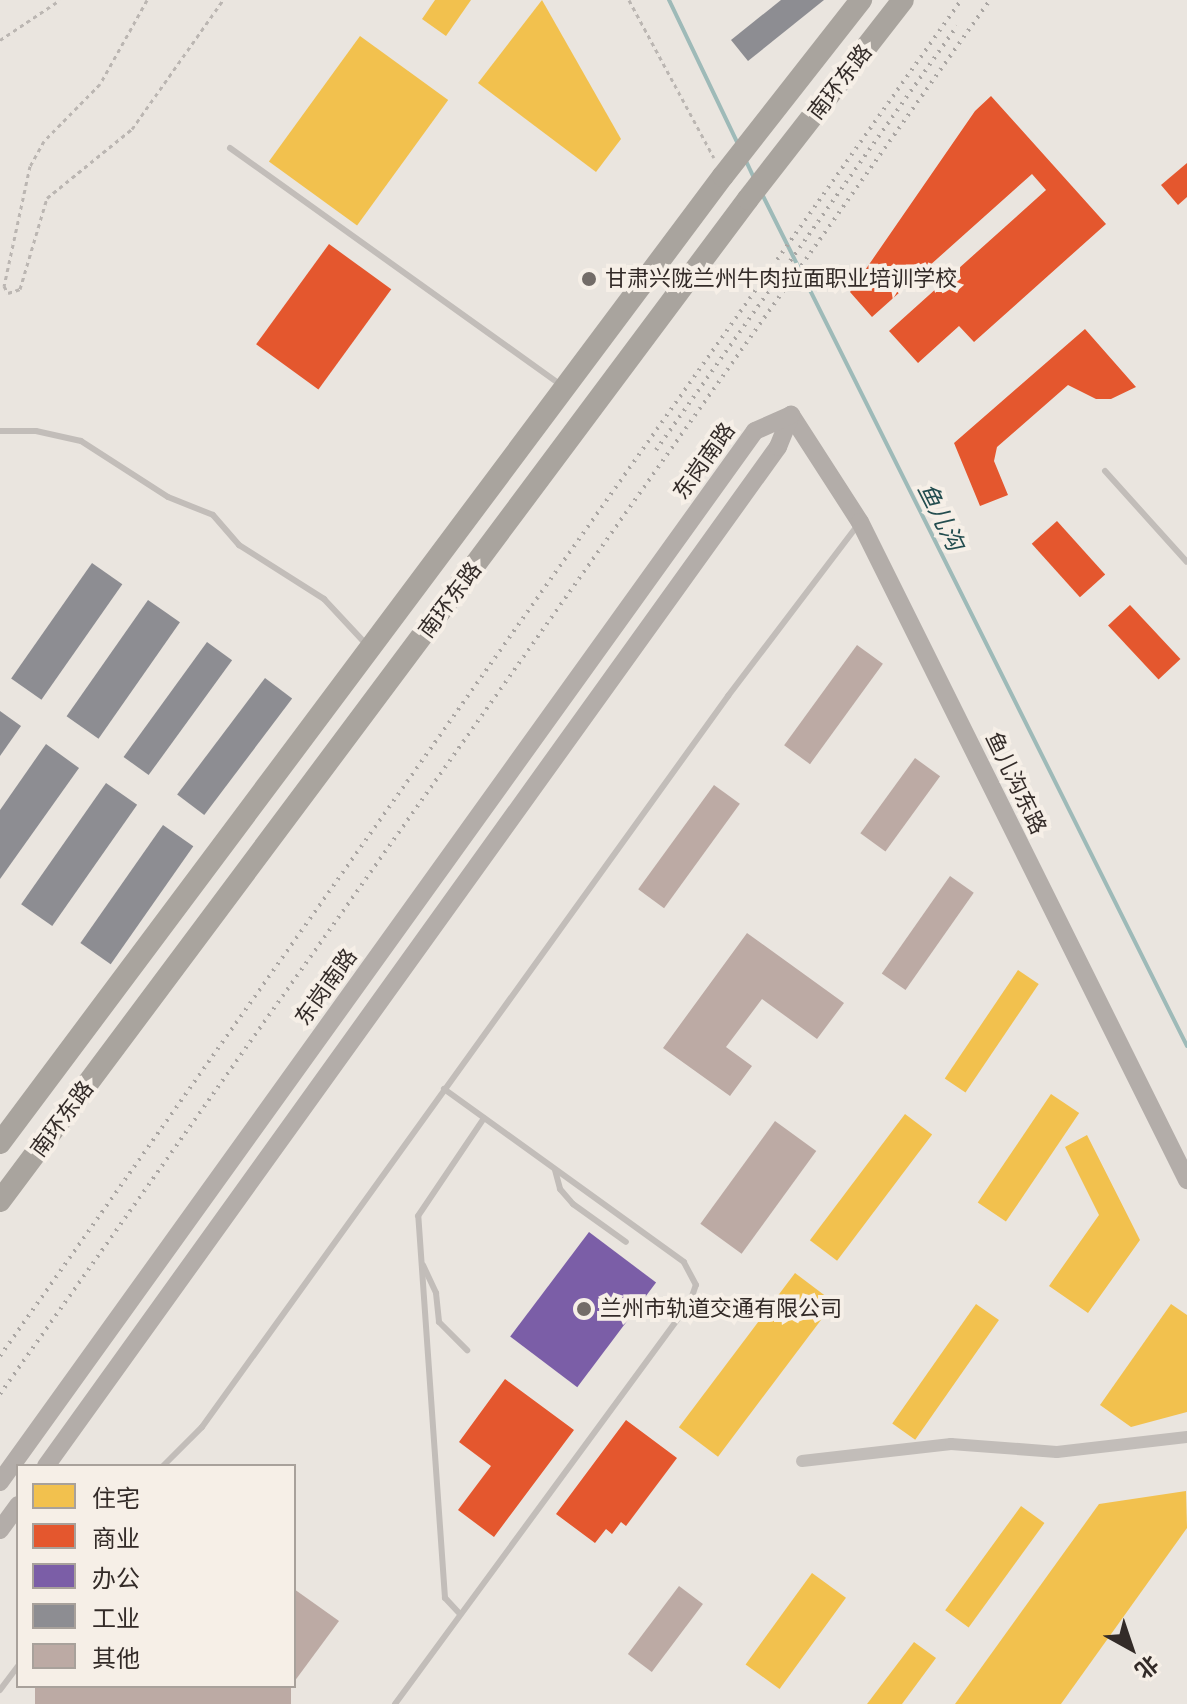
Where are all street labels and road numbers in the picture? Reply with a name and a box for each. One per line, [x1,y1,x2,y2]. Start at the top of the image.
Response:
street label: 南环东路 [803,39,877,125]
street label: 东岗南路 [667,418,741,504]
street label: 南环东路 [413,557,487,643]
street label: 鱼儿沟东路 [980,728,1052,838]
street label: 东岗南路 [289,944,363,1030]
street label: 南环东路 [25,1076,99,1162]

